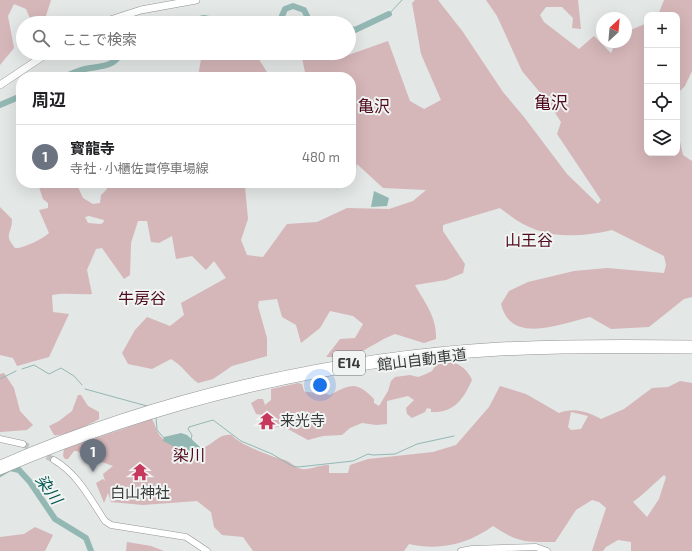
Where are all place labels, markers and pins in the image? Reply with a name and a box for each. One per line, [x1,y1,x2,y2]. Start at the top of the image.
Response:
temple icon: 来光寺 [257,411,277,431]
place label: 来光寺 [280,411,325,429]
pin: 1 [80,439,106,472]
temple icon: 白山神社 [130,462,150,482]
place label: 白山神社 [110,483,170,501]

